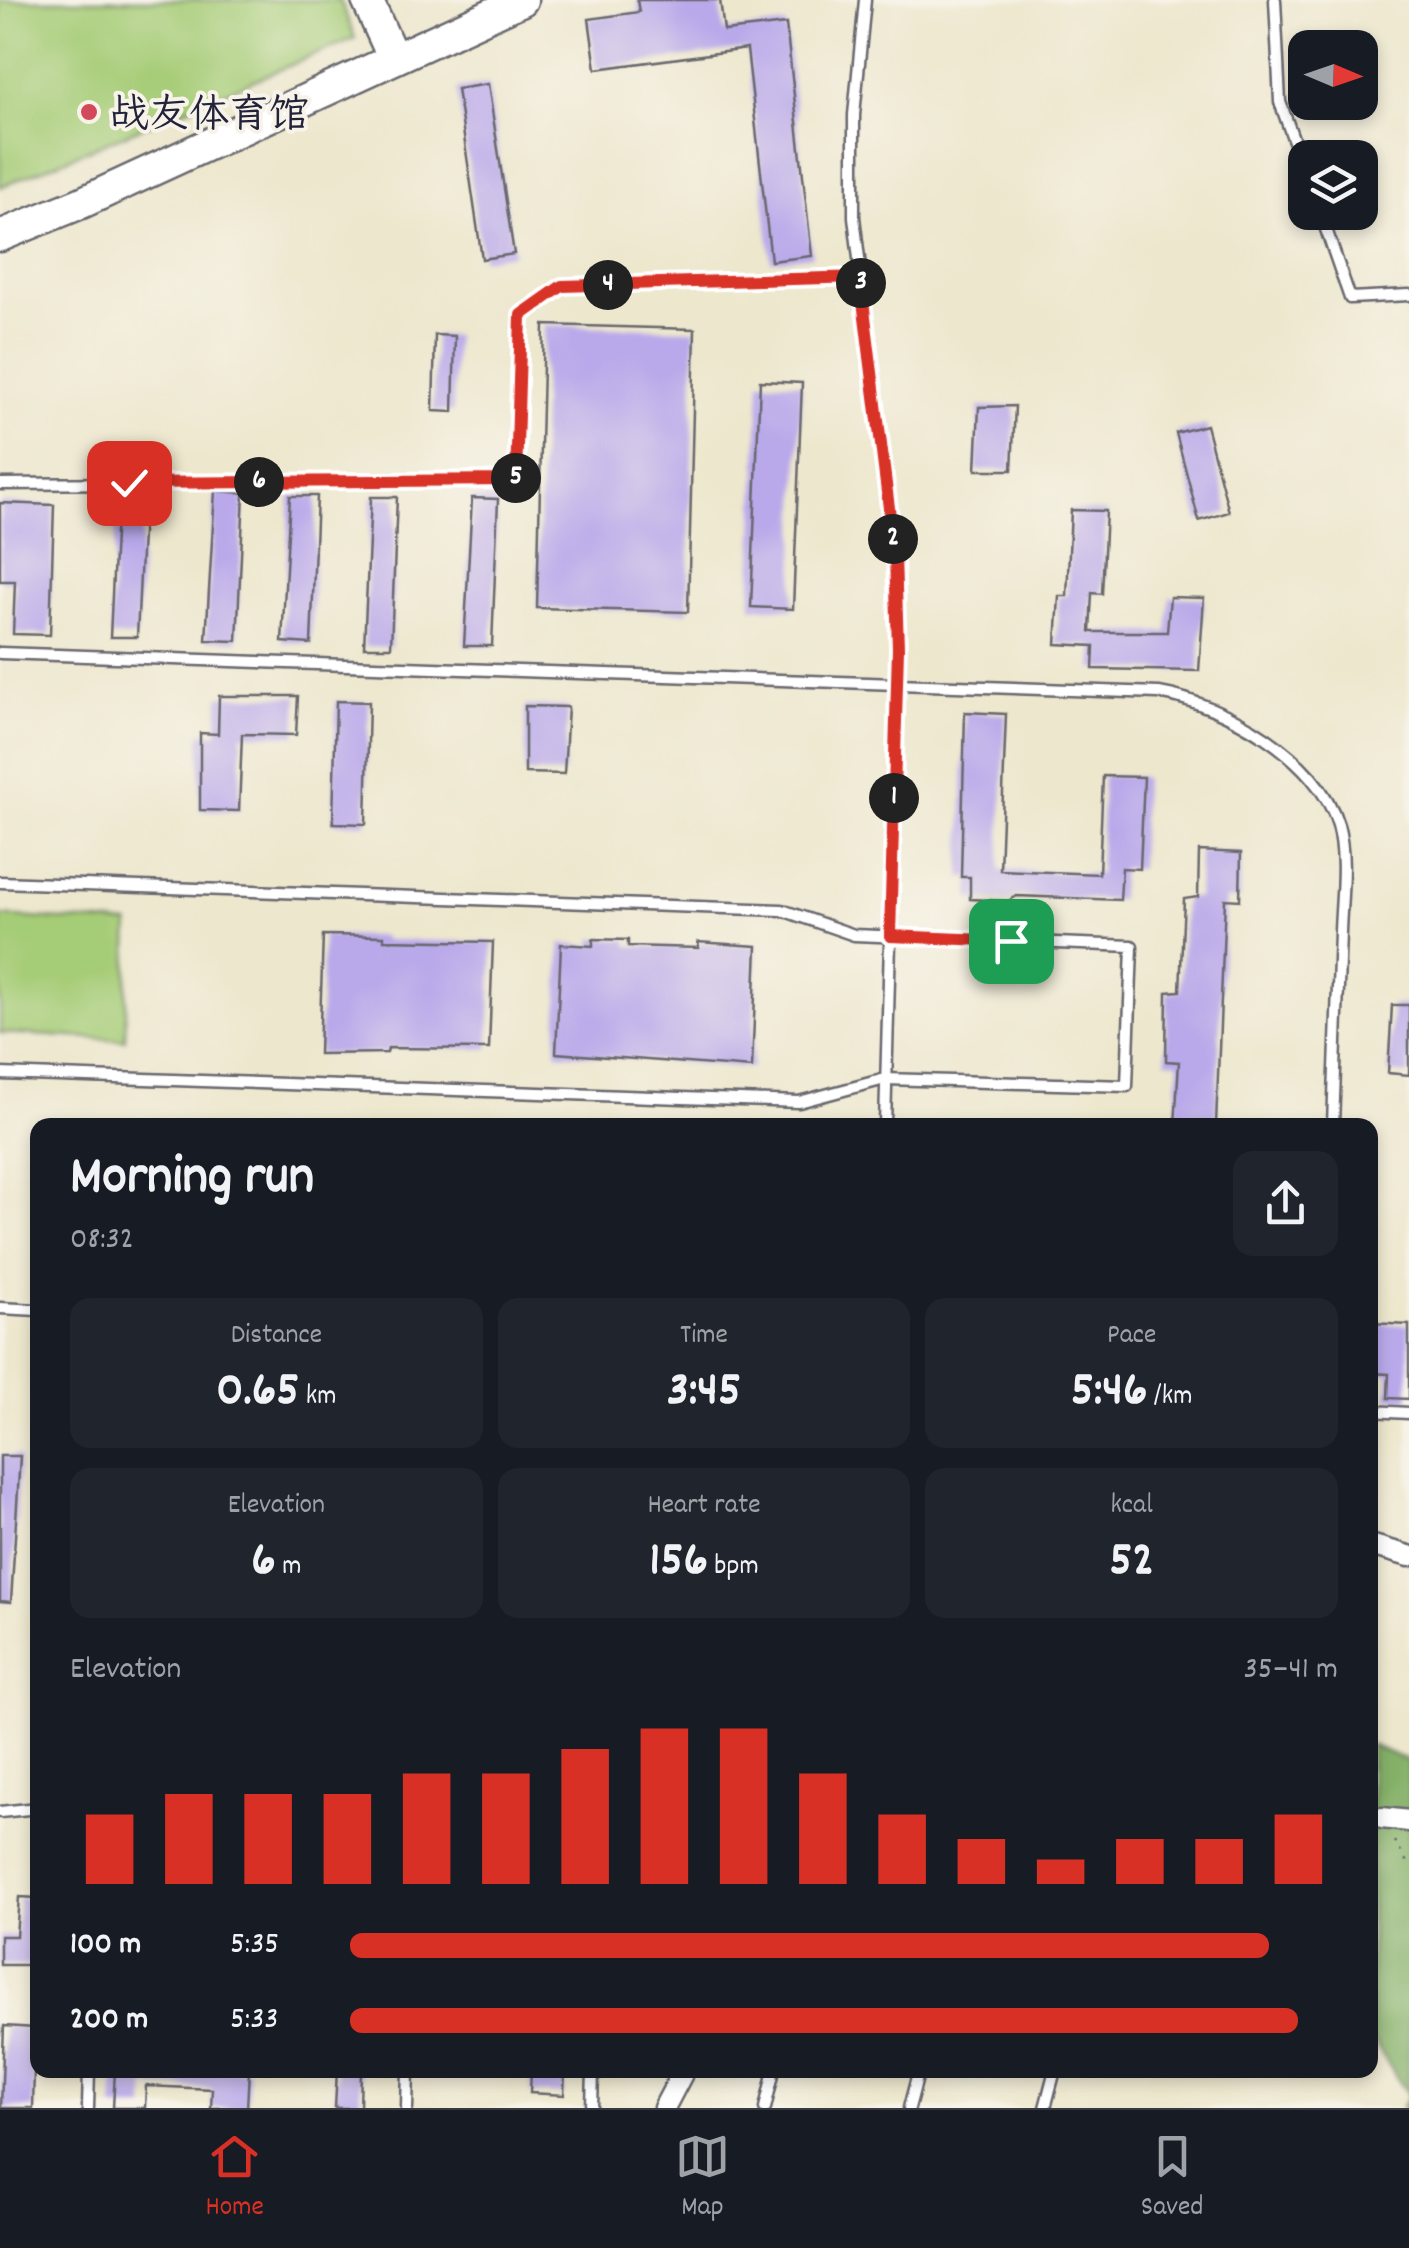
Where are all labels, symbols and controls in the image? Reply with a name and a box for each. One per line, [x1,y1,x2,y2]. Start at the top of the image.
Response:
north arrow [1288,30,1378,120]
map controls [1288,30,1378,230]
place label: 战友体育馆 [109,90,309,147]
marker: 战友体育馆 [78,101,100,123]
button: layers [1288,140,1378,230]
pin: 3 [836,258,886,308]
pin: 4 [583,260,633,310]
text: 3 [855,263,867,303]
text: 4 [602,265,614,305]
pin [87,441,172,526]
pin: 5 [491,453,541,503]
icon: check [102,456,157,511]
pin: 6 [234,457,284,507]
text: 5 [510,458,522,498]
text: 6 [252,462,266,502]
pin: 2 [868,514,918,564]
text: 2 [887,519,899,559]
pin: 1 [869,773,919,823]
text: 1 [891,778,897,818]
pin [969,899,1054,984]
icon: arrive [984,914,1039,969]
text: Morning run [70,1141,314,1220]
button: share [1233,1151,1338,1256]
text: 08:32 [70,1218,134,1264]
text: Distance [231,1317,322,1357]
text: Time [680,1317,728,1357]
text: Pace [1107,1317,1156,1357]
text: 0.65 [216,1357,299,1429]
text: 3:45 [667,1357,741,1429]
text: 5:46 [1071,1357,1147,1429]
text: km [299,1378,337,1418]
text: /km [1147,1378,1193,1418]
text: Elevation [228,1487,325,1527]
text: Heart rate [647,1487,761,1527]
text: kcal [1110,1487,1153,1527]
text: 6 [251,1527,276,1599]
text: 156 [649,1527,708,1599]
text: 52 [1109,1527,1154,1599]
text: m [276,1548,301,1588]
text: bpm [708,1548,759,1588]
text: Elevation [70,1648,181,1694]
text: 35–41 m [1244,1648,1338,1694]
text: 100 m [70,1923,141,1969]
text: 5:35 [230,1923,279,1969]
text: 200 m [70,1998,148,2044]
text: 5:33 [230,1998,279,2044]
tab: Home [206,2129,264,2229]
tab: Map [675,2129,730,2229]
tab: Saved [1141,2129,1203,2229]

